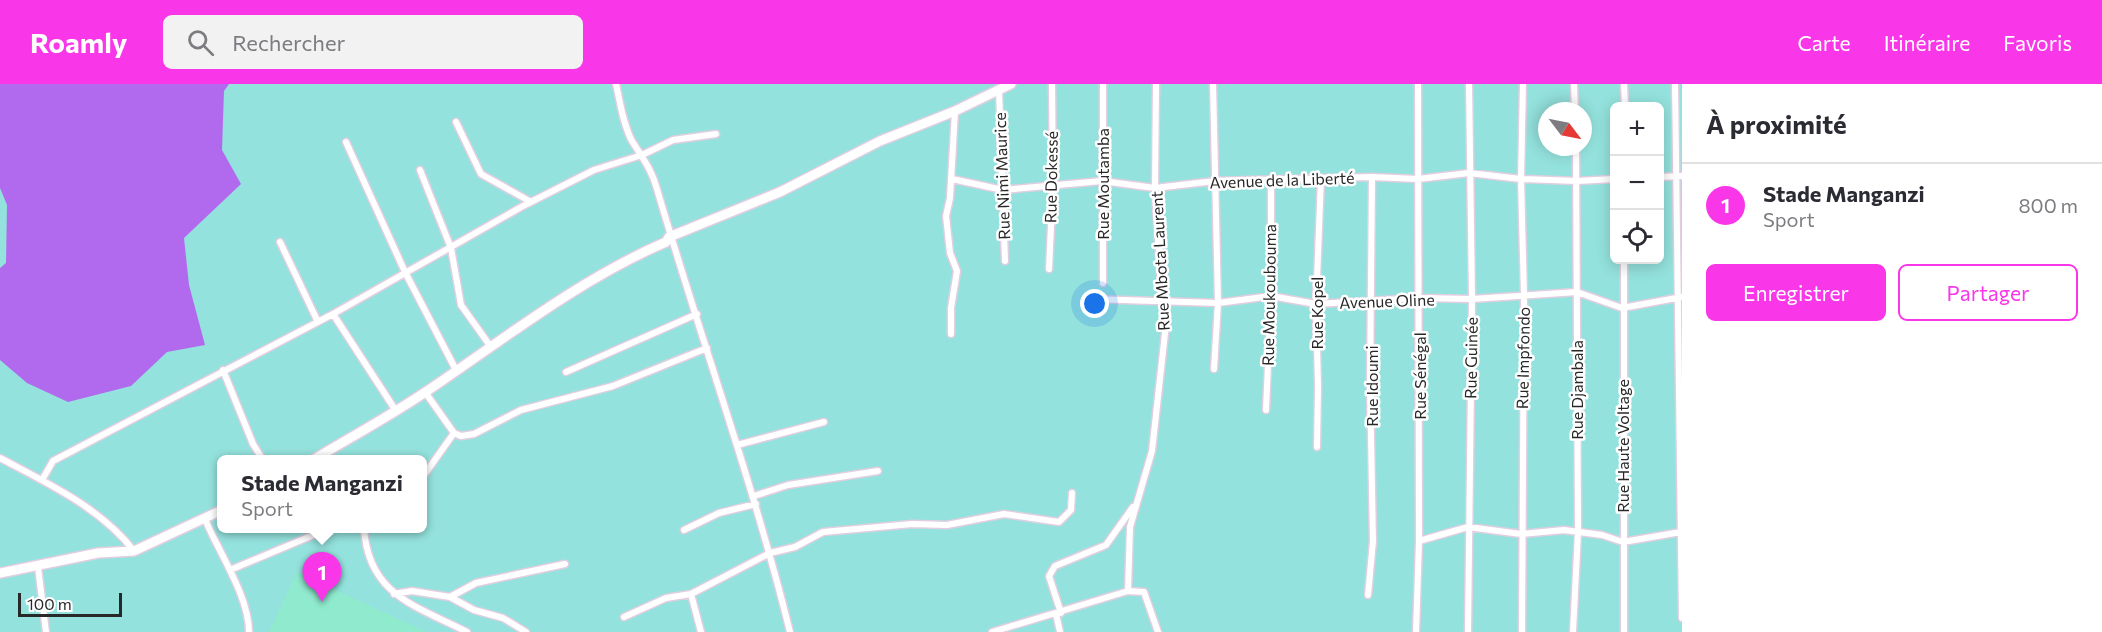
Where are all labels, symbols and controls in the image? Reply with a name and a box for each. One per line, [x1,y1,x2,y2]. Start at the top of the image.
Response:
search box [163,15,583,69]
text: Roamly [30,25,127,59]
icon: search [184,26,217,59]
text: Rechercher [232,29,345,56]
text: Carte [1797,30,1851,55]
text: Itinéraire [1884,30,1970,55]
text: Favoris [2003,30,2072,55]
north arrow [1538,102,1592,156]
map controls [1610,102,1664,264]
button: + [1610,102,1664,156]
text: À proximité [1706,108,1847,139]
street label: Rue Nimi Maurice [990,112,1013,240]
street label: Rue Moutamba [1093,128,1112,240]
street label: Rue Dokessé [1040,131,1061,223]
button: − [1610,156,1664,210]
street label: Avenue de la Liberté [1209,167,1355,192]
text: Stade Manganzi [1763,180,1925,207]
street label: Rue Mbota Laurent [1146,190,1173,331]
text: 1 [1721,193,1730,217]
text: 800 m [2018,193,2078,217]
text: Sport [1763,207,1815,231]
button: locate [1610,210,1664,264]
street label: Rue Moukoubouma [1258,224,1279,366]
button: Enregistrer [1706,264,1886,321]
button: Partager [1898,264,2078,321]
street label: Rue Kopel [1307,277,1326,349]
your location [1080,289,1109,318]
street label: Avenue Oline [1339,289,1435,312]
street label: Rue Impfondo [1512,307,1533,409]
street label: Rue Guinée [1460,317,1481,399]
street label: Rue Sénégal [1410,332,1429,420]
street label: Rue Djambala [1567,340,1586,440]
street label: Rue Idoumi [1362,345,1381,427]
street label: Rue Haute Voltage [1613,379,1632,513]
popup [217,455,427,533]
text: Stade Manganzi [241,469,403,496]
text: Sport [241,496,293,520]
pin: 1 [302,552,342,602]
scale bar [18,590,122,618]
text: 100 m [27,594,72,613]

